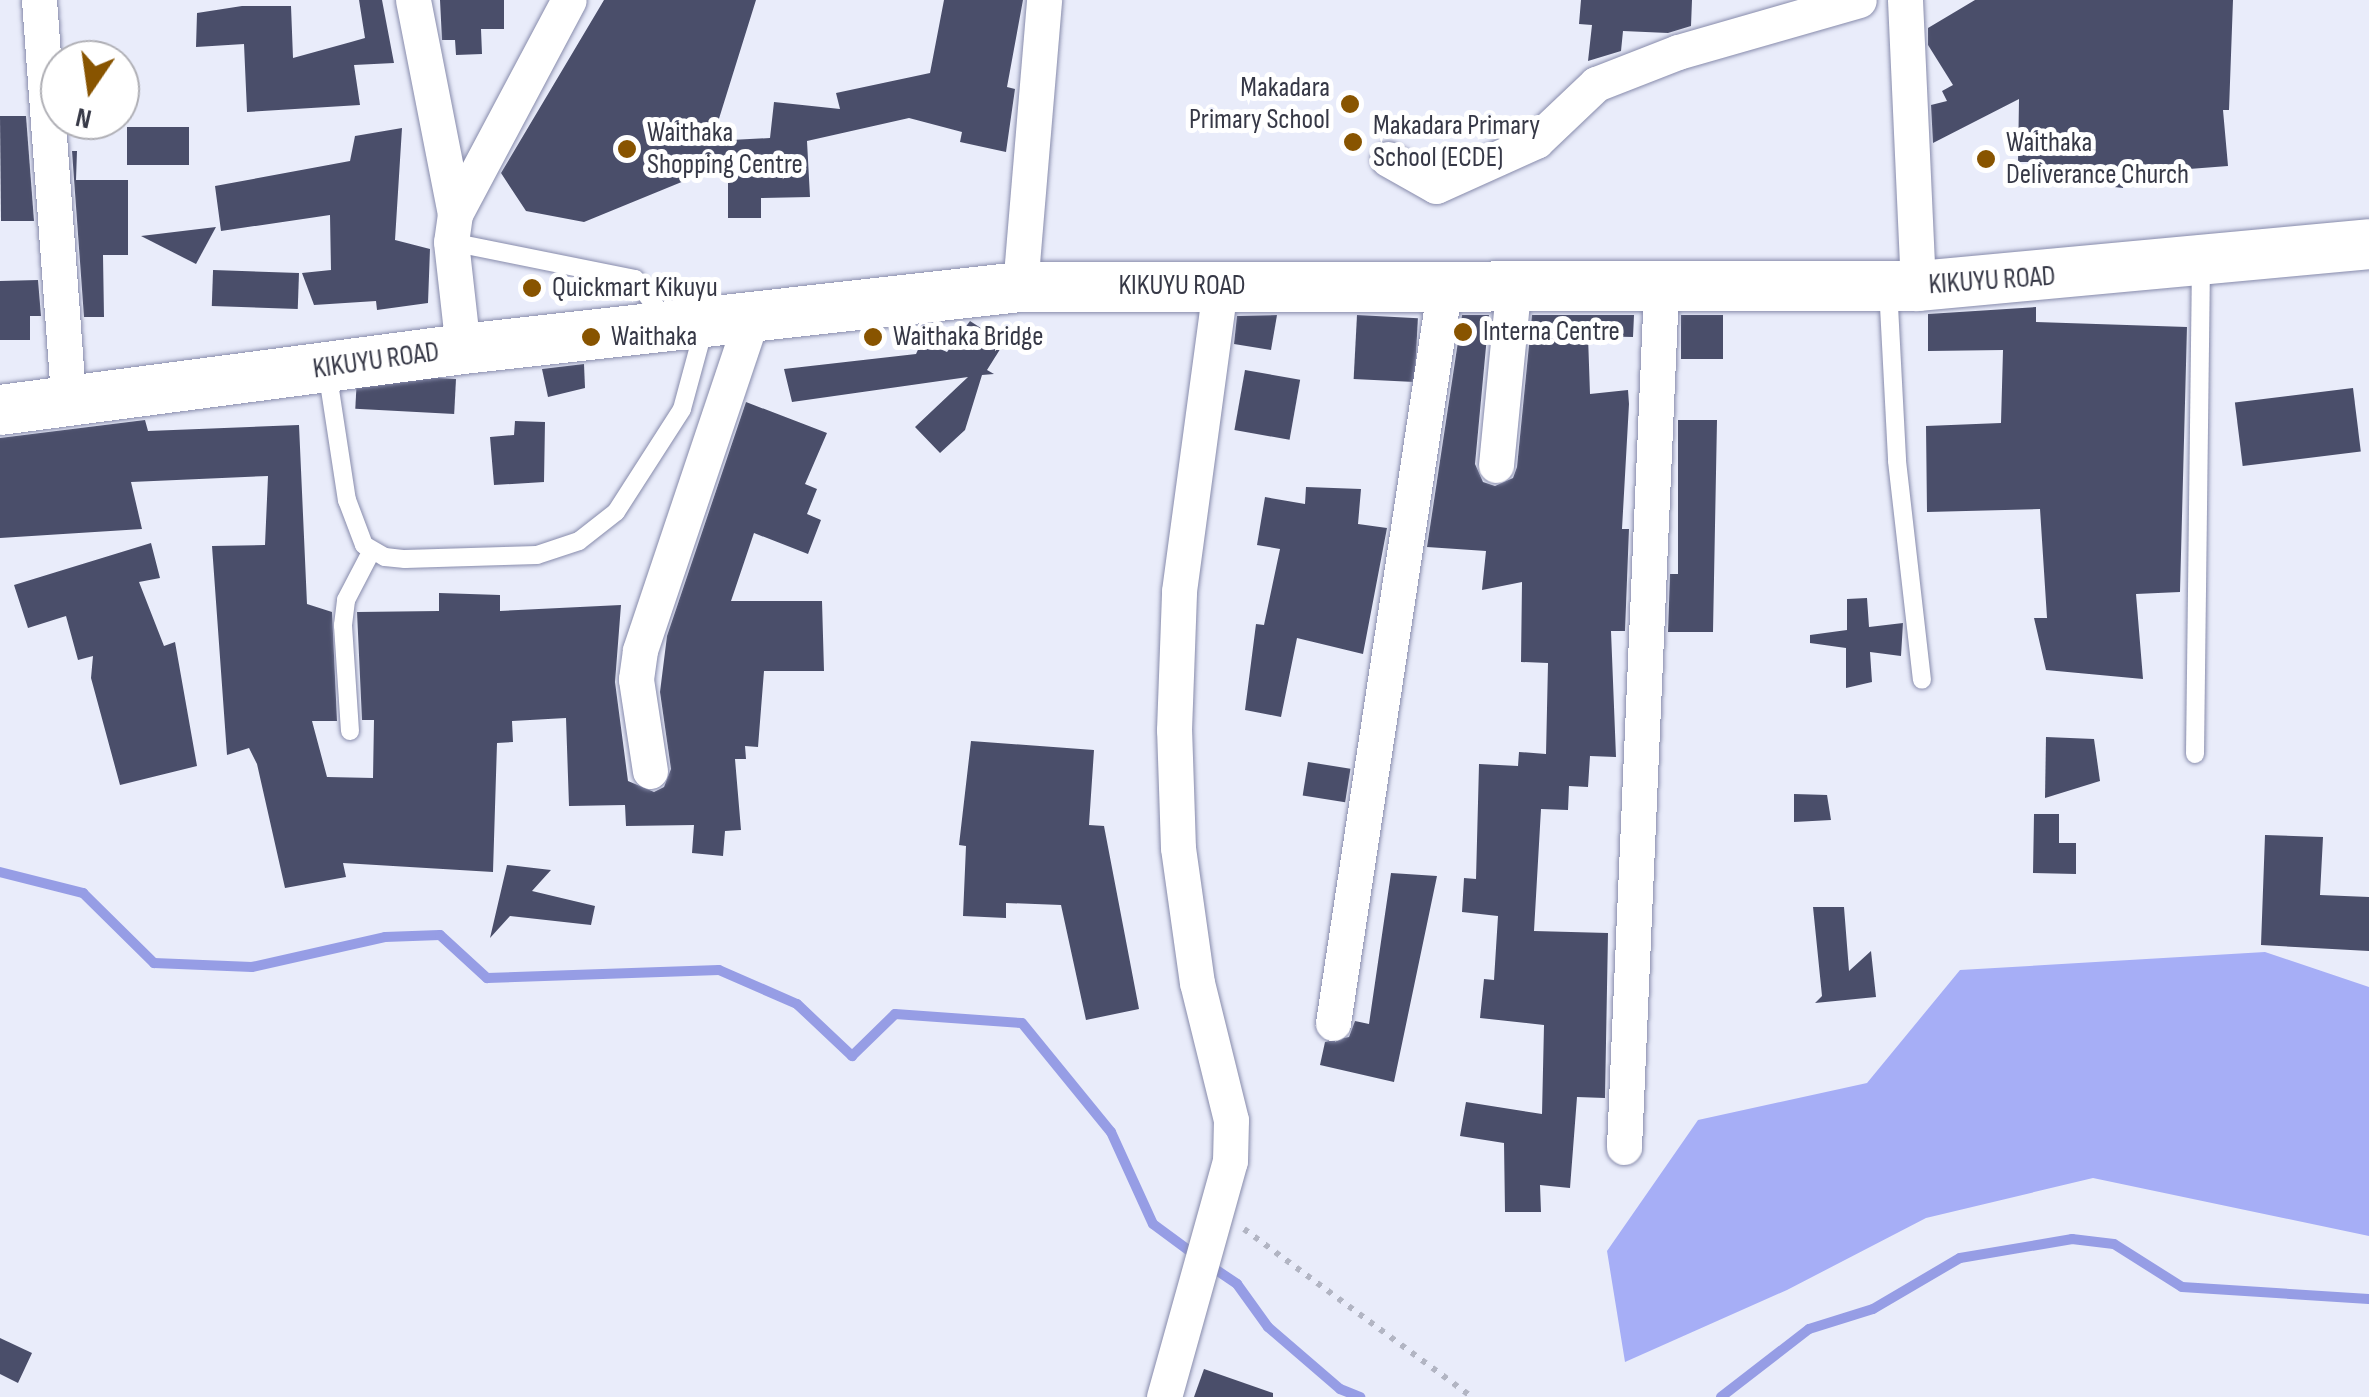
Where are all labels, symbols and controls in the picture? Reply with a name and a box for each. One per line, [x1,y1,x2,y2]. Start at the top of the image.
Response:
north arrow [40,40,140,140]
place label: Makadara Primary School [1189,71,1330,137]
marker: Makadara Primary School [1339,93,1361,115]
text: N [73,100,95,136]
place label: Makadara Primary School (ECDE) [1373,109,1540,175]
place label: Waithaka Shopping Centre [647,116,803,182]
place label: Waithaka Deliverance Church [2006,126,2189,192]
marker: Makadara Primary School (ECDE) [1342,131,1364,153]
marker: Waithaka Shopping Centre [616,138,638,160]
marker: Waithaka Deliverance Church [1975,148,1997,170]
street label: KIKUYU ROAD [1928,260,2056,302]
street label: KIKUYU ROAD [1119,269,1245,303]
place label: Quickmart Kikuyu [552,271,718,305]
marker: Quickmart Kikuyu [521,277,543,299]
place label: Interna Centre [1483,315,1620,349]
place label: Waithaka [611,320,697,354]
place label: Waithaka Bridge [893,320,1043,354]
marker: Interna Centre [1452,321,1474,343]
marker: Waithaka [580,326,602,348]
marker: Waithaka Bridge [862,326,884,348]
street label: KIKUYU ROAD [311,336,441,386]

